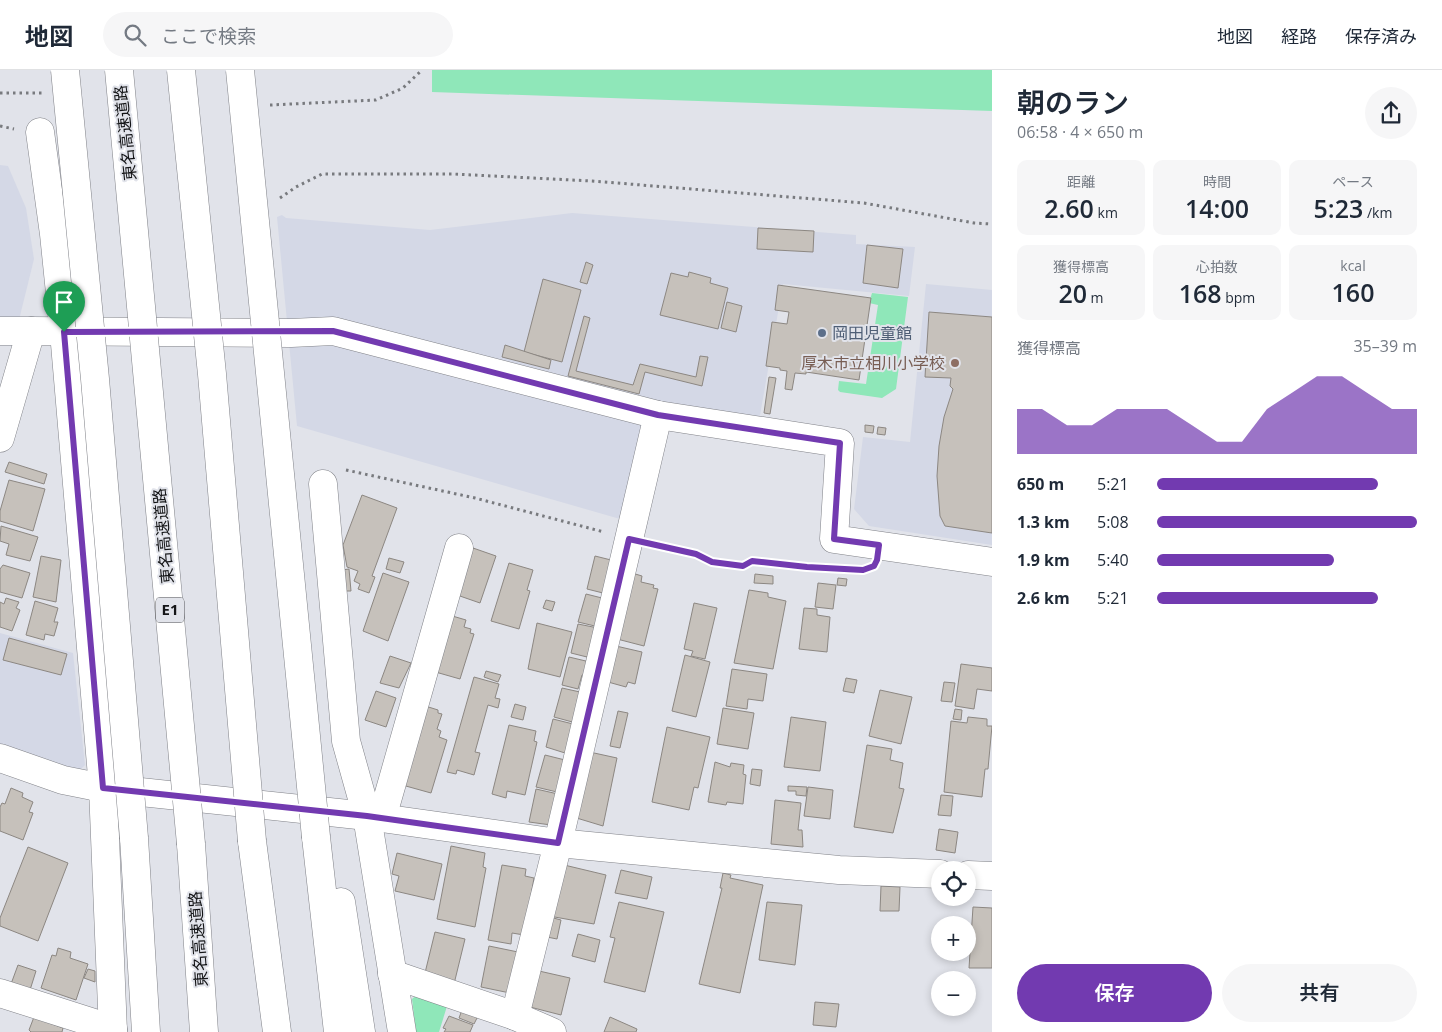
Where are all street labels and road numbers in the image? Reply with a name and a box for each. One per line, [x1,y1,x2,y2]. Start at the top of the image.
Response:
street label: 東名高速道路 [109,84,141,182]
street label: 東名高速道路 [148,487,178,585]
road number: E1 [156,598,184,622]
street label: 東名高速道路 [184,890,212,988]

